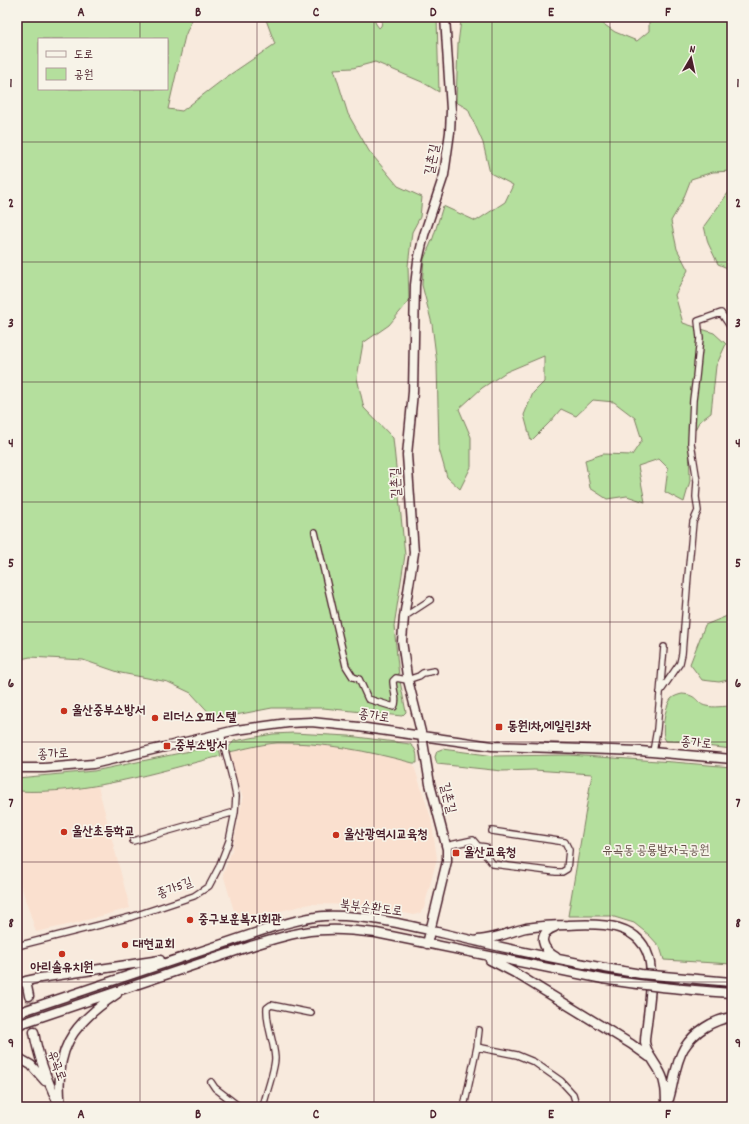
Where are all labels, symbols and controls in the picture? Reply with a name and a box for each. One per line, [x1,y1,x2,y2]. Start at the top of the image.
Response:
text: A [77,4,85,23]
text: B [195,4,201,23]
text: C [313,4,320,23]
text: D [430,4,437,23]
text: E [548,4,555,23]
text: F [665,4,671,23]
legend [38,38,168,90]
north arrow [671,38,711,78]
text: N [688,42,697,59]
text: 도로 [74,47,93,64]
text: 공원 [74,67,93,84]
text: 1 [10,75,13,94]
text: 1 [737,75,740,94]
street label: 길촌길 [421,143,445,177]
text: 2 [8,195,14,214]
text: 2 [735,195,741,214]
text: 3 [8,315,14,334]
text: 3 [735,315,741,334]
text: 4 [8,435,14,454]
text: 4 [735,435,741,454]
street label: 길촌길 [387,467,407,499]
text: 5 [8,555,14,574]
text: 5 [735,555,741,574]
text: 6 [8,675,15,694]
text: 6 [735,675,742,694]
place label: 울산중부소방서 [72,702,145,721]
street label: 종가로 [357,705,391,729]
marker: 울산중부소방서 [59,706,69,716]
place label: 리더스오피스텔 [163,709,237,728]
marker: 리더스오피스텔 [150,713,160,723]
place label: 동원1차,에일린3차 [507,718,592,737]
marker: 동원1차,에일린3차 [494,722,504,732]
street label: 종가로 [680,733,712,755]
place label: 중부소방서 [175,737,227,756]
marker: 중부소방서 [162,741,172,751]
street label: 종가로 [37,745,69,765]
street label: 길촌길 [434,780,460,816]
text: 7 [9,795,14,814]
text: 7 [736,795,741,814]
place label: 울산초등학교 [72,823,135,842]
place label: 울산광역시교육청 [344,826,428,845]
marker: 울산초등학교 [59,827,69,837]
marker: 울산광역시교육청 [331,830,341,840]
park label: 유곡동 공룡발자국공원 [602,842,710,861]
place label: 울산교육청 [464,844,516,863]
marker: 울산교육청 [451,848,461,858]
street label: 종가5길 [154,873,196,905]
street label: 북부순환도로 [339,896,403,922]
place label: 중구보훈복지회관 [198,911,282,930]
text: 8 [8,915,14,934]
marker: 중구보훈복지회관 [185,915,195,925]
text: 8 [735,915,741,934]
place label: 대현교회 [132,936,175,955]
marker: 대현교회 [120,940,130,950]
marker: 아리솔유치원 [57,949,67,959]
place label: 아리솔유치원 [31,959,93,978]
text: 9 [8,1035,14,1054]
text: 9 [735,1035,741,1054]
street label: 유곡로 [42,1048,70,1084]
text: A [77,1106,85,1124]
text: B [195,1106,201,1124]
text: C [313,1106,320,1124]
text: D [430,1106,437,1124]
text: E [548,1106,555,1124]
text: F [665,1106,671,1124]

